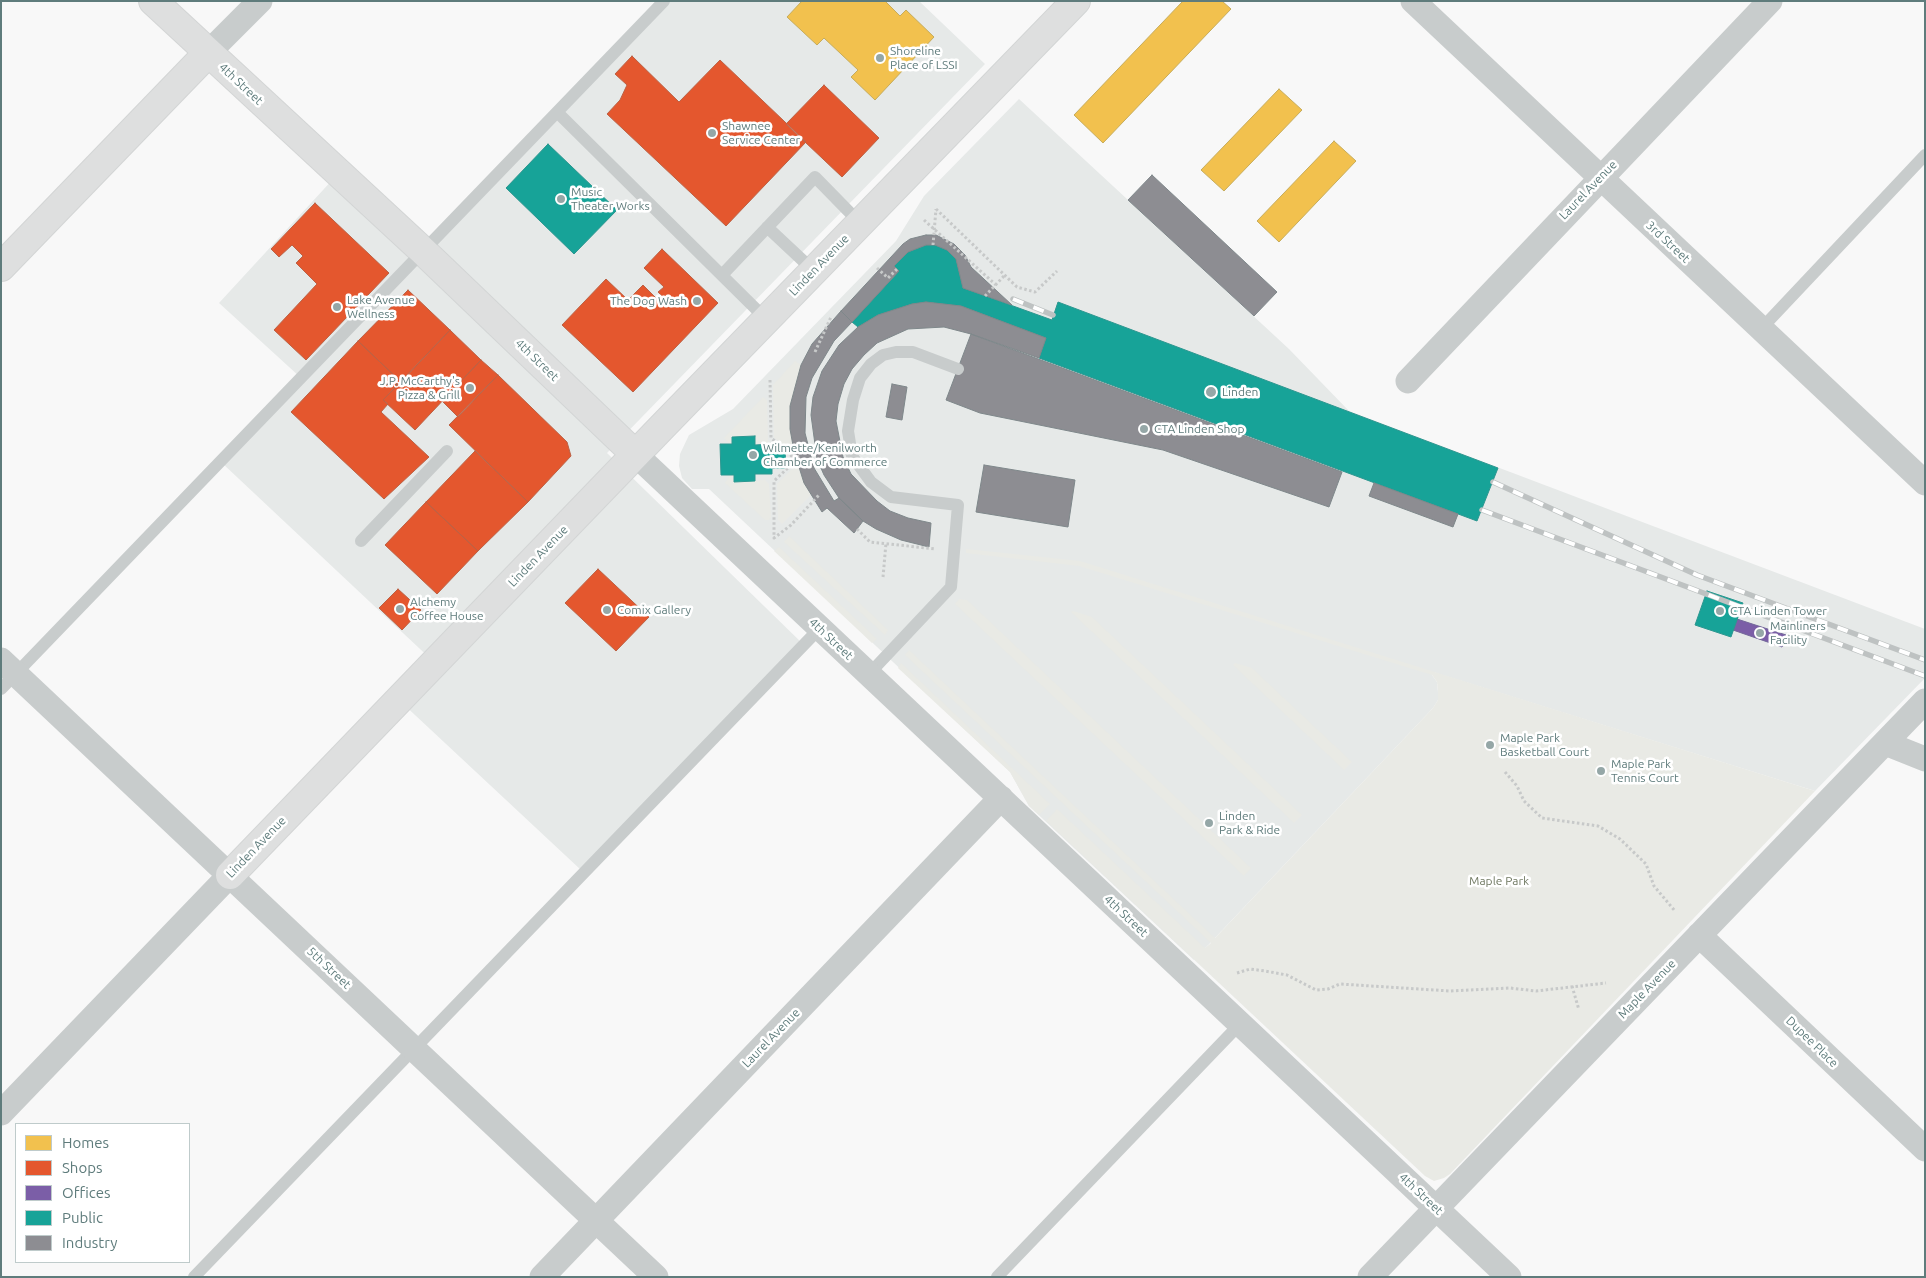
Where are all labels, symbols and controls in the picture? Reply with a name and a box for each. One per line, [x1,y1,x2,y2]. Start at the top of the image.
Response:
place label: Shoreline Place of LSSI [890,44,958,72]
marker: Shoreline Place of LSSI [874,52,886,64]
street label: 4th Street [216,60,266,108]
place label: Shawnee Service Center [722,119,800,147]
marker: Shawnee Service Center [706,127,718,139]
street label: Laurel Avenue [1556,157,1620,223]
place label: Music Theater Works [571,185,650,213]
marker: Music Theater Works [555,193,567,205]
street label: 3rd Street [1643,218,1693,266]
street label: Linden Avenue [786,231,852,299]
place label: Lake Avenue Wellness [347,293,415,321]
place label: The Dog Wash [610,294,687,308]
marker: The Dog Wash [691,295,703,307]
marker: Lake Avenue Wellness [331,301,343,313]
street label: 4th Street [512,336,562,384]
place label: J.P. McCarthy's Pizza & Grill [380,374,460,402]
marker: J.P. McCarthy's Pizza & Grill [464,382,476,394]
marker: Linden [1204,385,1218,399]
place label: Linden [1222,385,1258,399]
place label: CTA Linden Shop [1154,422,1244,436]
marker: CTA Linden Shop [1138,423,1150,435]
place label: Wilmette/Kenilworth Chamber of Commerce [763,441,887,469]
marker: Wilmette/Kenilworth Chamber of Commerce [747,449,759,461]
street label: Linden Avenue [505,522,571,590]
place label: Alchemy Coffee House [410,595,484,623]
marker: Alchemy Coffee House [394,603,406,615]
place label: Comix Gallery [617,603,691,617]
marker: Comix Gallery [601,604,613,616]
place label: CTA Linden Tower [1730,604,1827,618]
marker: CTA Linden Tower [1714,605,1726,617]
street label: 4th Street [806,615,856,663]
place label: Mainliners Facility [1770,619,1826,647]
marker: Mainliners Facility [1754,627,1766,639]
place label: Maple Park Basketball Court [1500,731,1589,759]
marker: Maple Park Basketball Court [1484,739,1496,751]
place label: Maple Park Tennis Court [1611,757,1679,785]
marker: Maple Park Tennis Court [1595,765,1607,777]
place label: Linden Park & Ride [1219,809,1280,837]
street label: Linden Avenue [223,813,289,881]
marker: Linden Park & Ride [1203,817,1215,829]
park label: Maple Park [1469,874,1529,888]
street label: 4th Street [1101,892,1151,940]
street label: 5th Street [304,944,354,992]
street label: Maple Avenue [1615,956,1679,1022]
street label: Laurel Avenue [739,1005,803,1071]
street label: Dupee Place [1783,1014,1841,1070]
legend [15,1123,190,1263]
text: Homes [62,1134,109,1151]
text: Shops [62,1159,103,1176]
street label: 4th Street [1396,1170,1446,1218]
text: Offices [62,1184,110,1201]
text: Public [62,1209,103,1226]
text: Industry [62,1234,117,1251]

